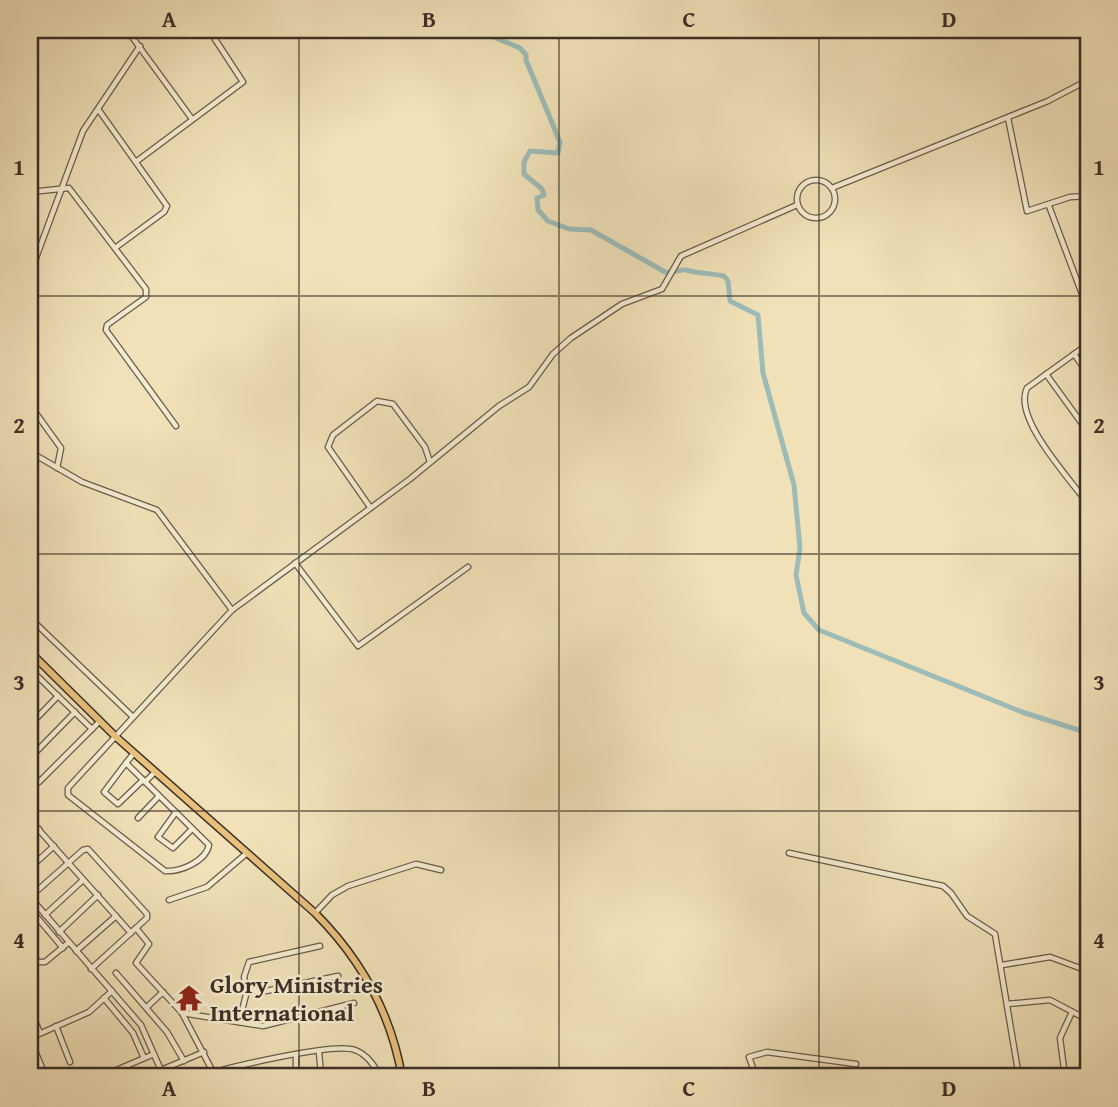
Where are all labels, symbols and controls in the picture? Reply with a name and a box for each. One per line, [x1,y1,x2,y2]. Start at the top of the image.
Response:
text: A [162,2,177,35]
text: B [422,2,436,35]
text: C [682,2,696,35]
text: D [942,2,957,35]
text: 1 [13,150,25,183]
text: 1 [1093,150,1105,183]
text: 2 [13,408,25,441]
text: 2 [1093,408,1105,441]
text: 3 [13,665,25,698]
text: 3 [1093,665,1105,698]
text: 4 [13,923,25,956]
text: 4 [1093,923,1105,956]
place label: Glory Ministries International [210,967,383,1030]
temple icon: Glory Ministries International [174,983,204,1013]
text: A [162,1071,177,1104]
text: B [422,1071,436,1104]
text: C [682,1071,696,1104]
text: D [942,1071,957,1104]

